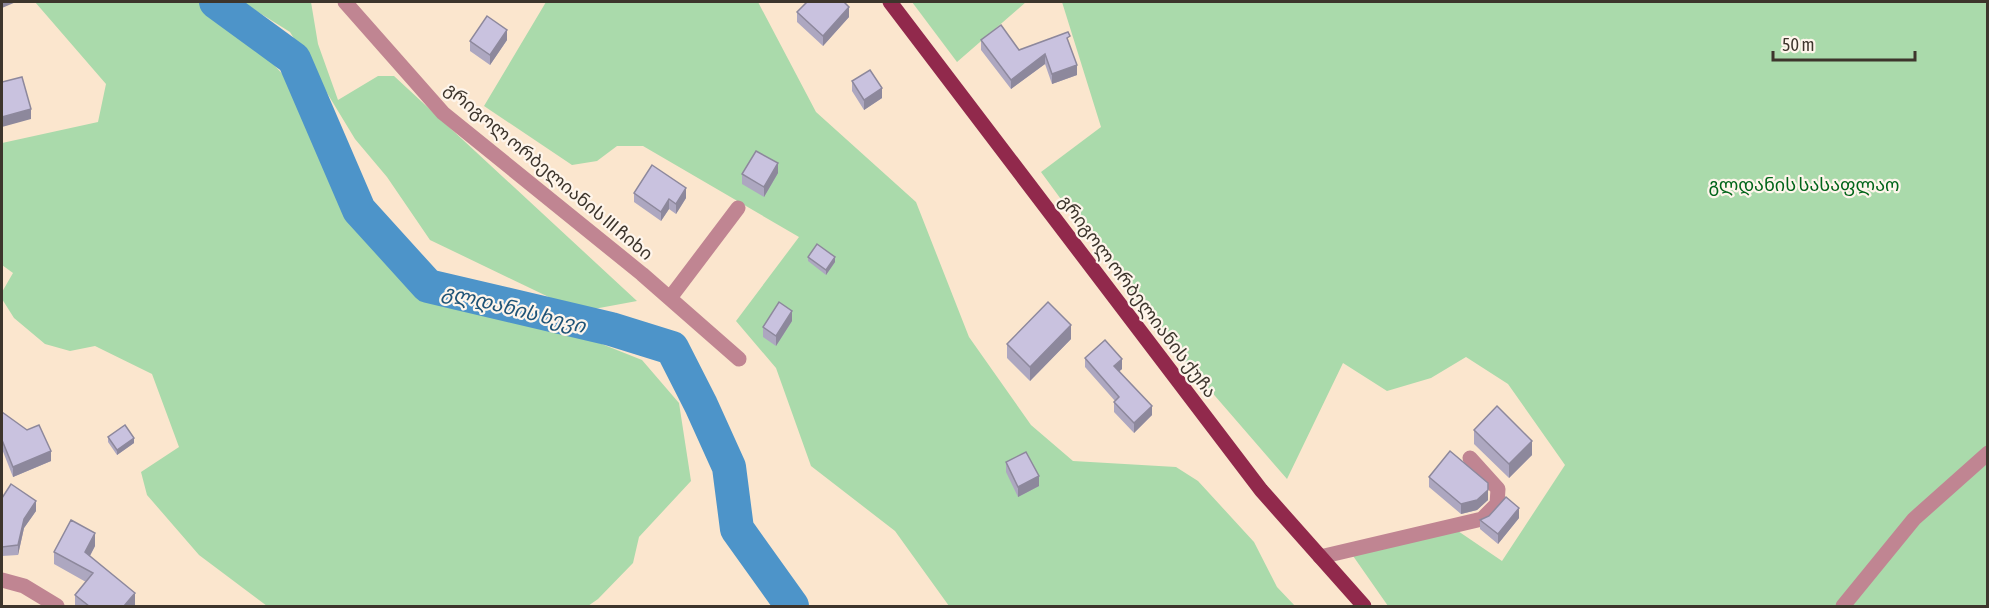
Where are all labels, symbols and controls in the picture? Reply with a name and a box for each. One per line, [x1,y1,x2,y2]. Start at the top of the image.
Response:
scale bar [1773,24,1916,62]
text: 50 m [1782,34,1814,55]
street label: გრიგოლ ორბელიანის III ჩიხი [440,78,657,265]
park label: გლდანის სასაფლაო [1708,174,1900,196]
street label: გრიგოლ ორბელიანის ქუჩა [1054,190,1221,402]
water label: გლდანის ხევი [440,279,589,338]

